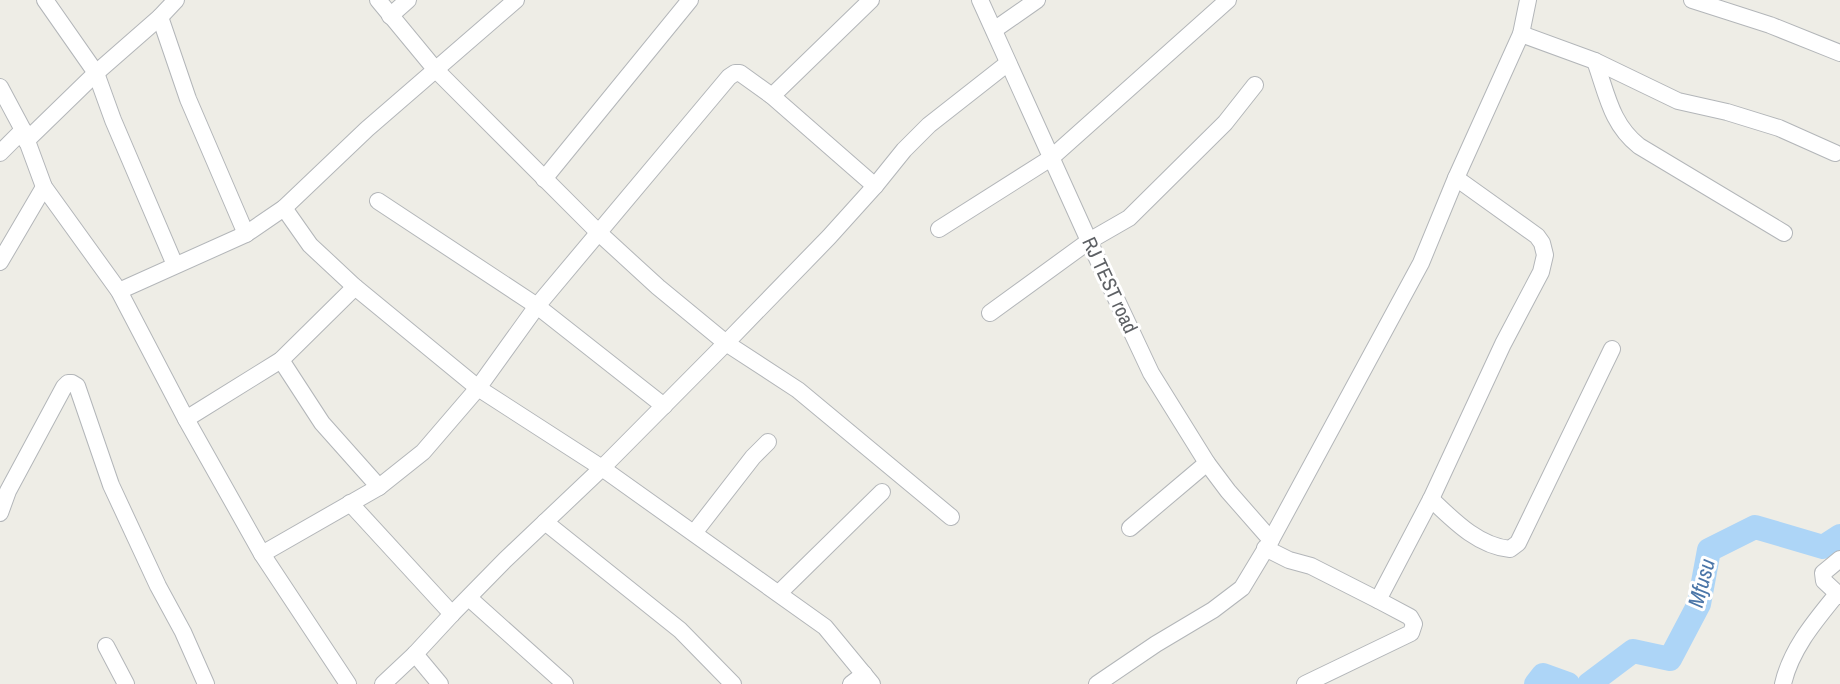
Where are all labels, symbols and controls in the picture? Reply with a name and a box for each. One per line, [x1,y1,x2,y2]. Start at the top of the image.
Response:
street label: RJ TEST road [1076,232,1145,337]
water label: Mfusu [1680,555,1722,611]

